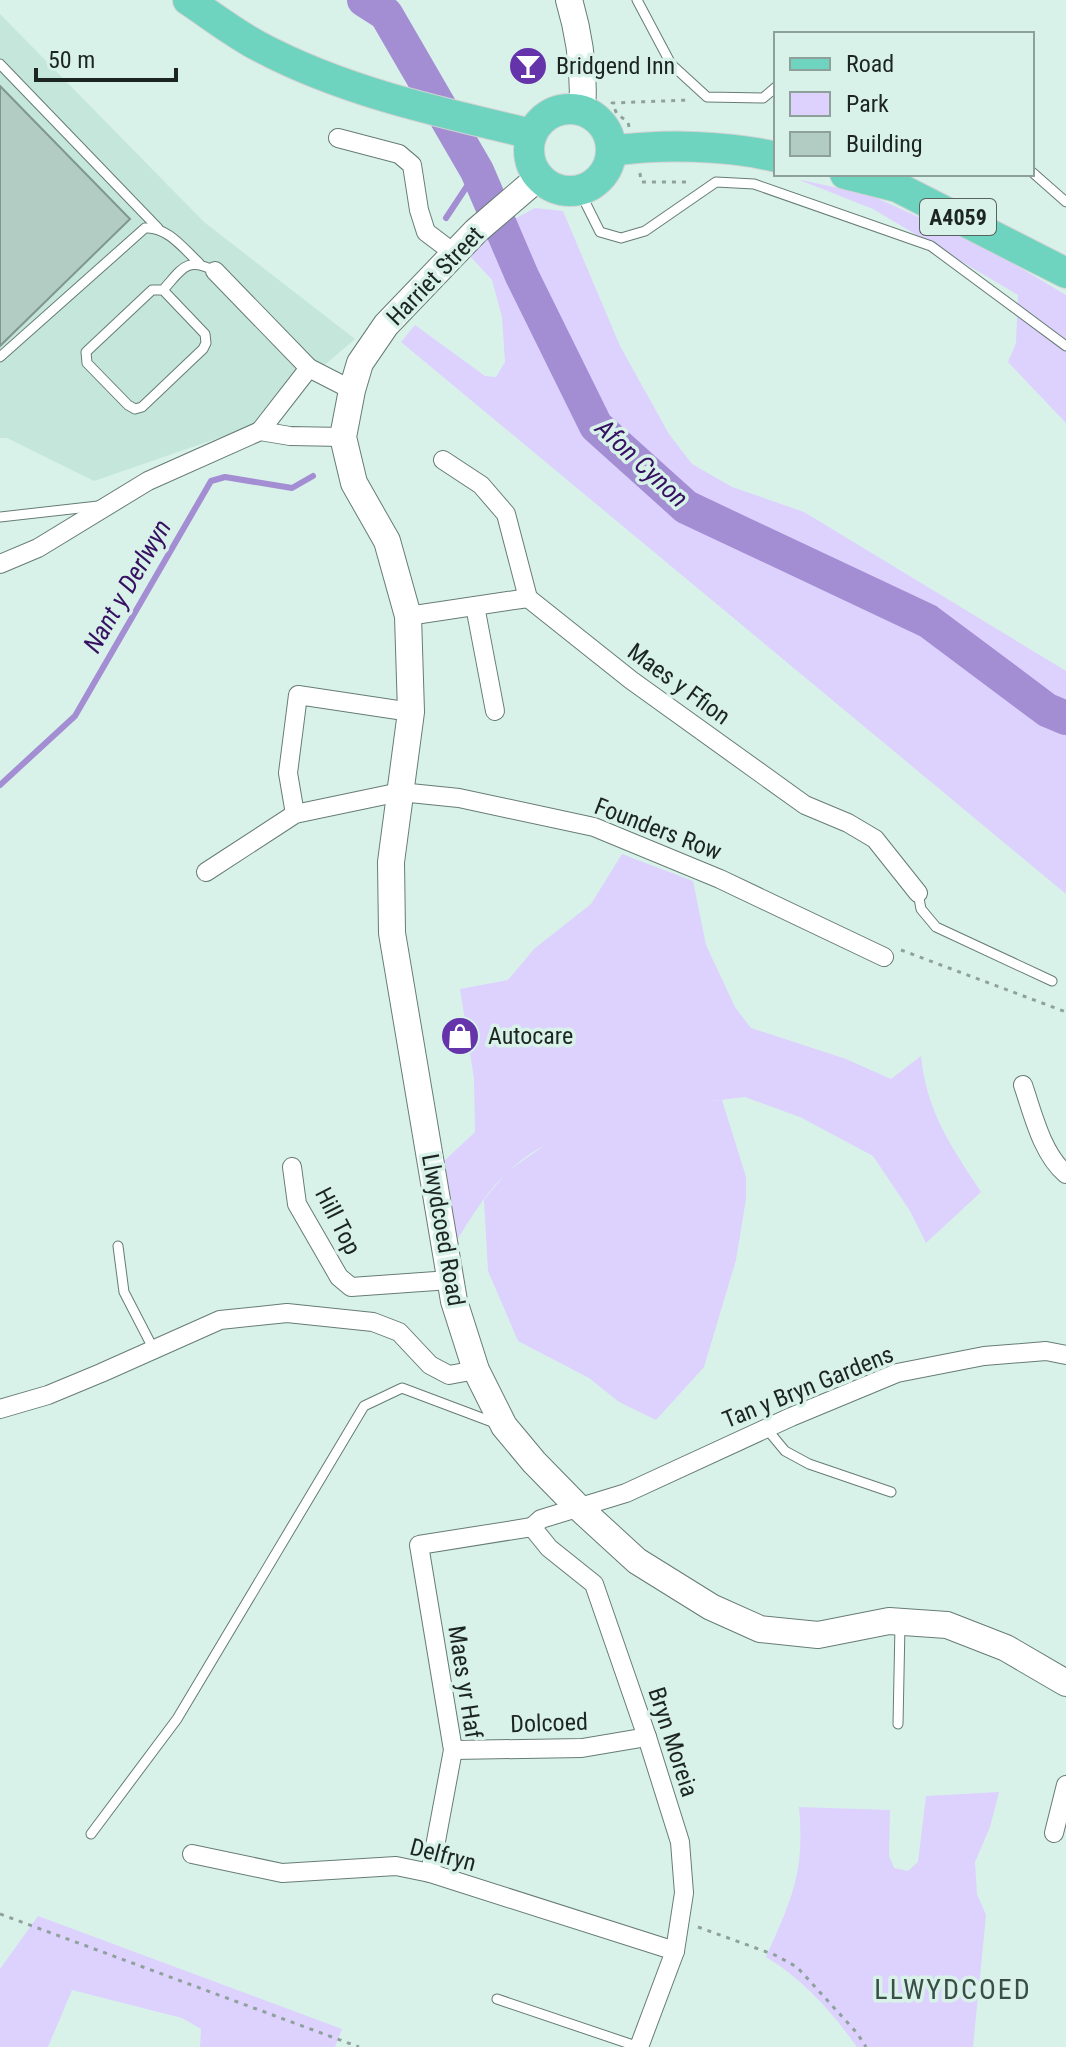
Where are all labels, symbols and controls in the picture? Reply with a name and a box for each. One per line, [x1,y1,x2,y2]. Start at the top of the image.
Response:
scale bar [36,32,176,82]
legend [774,32,1034,176]
bar icon: Bridgend Inn [507,45,549,87]
text: 50 m [48,46,95,74]
text: Road [846,50,894,78]
place label: Bridgend Inn [556,52,675,80]
text: Park [846,90,889,118]
text: Building [846,130,923,158]
road number: A4059 [920,199,996,235]
street label: Harriet Street [381,221,489,331]
water label: Afon Cynon [589,412,694,513]
water label: Nant y Derlwyn [77,514,177,658]
street label: Maes y Ffion [622,637,736,731]
street label: Founders Row [590,792,726,866]
shop icon: Autocare [439,1015,481,1057]
place label: Autocare [488,1022,573,1050]
street label: Llwydcoed Road [416,1152,470,1308]
street label: Hill Top [309,1183,367,1259]
street label: Tan y Bryn Gardens [719,1340,897,1434]
street label: Maes yr Haf [442,1623,488,1741]
street label: Bryn Moreia [642,1684,704,1800]
street label: Dolcoed [510,1708,588,1738]
street label: Delfryn [407,1833,479,1877]
district label: LLWYDCOED [874,1973,1032,2006]

